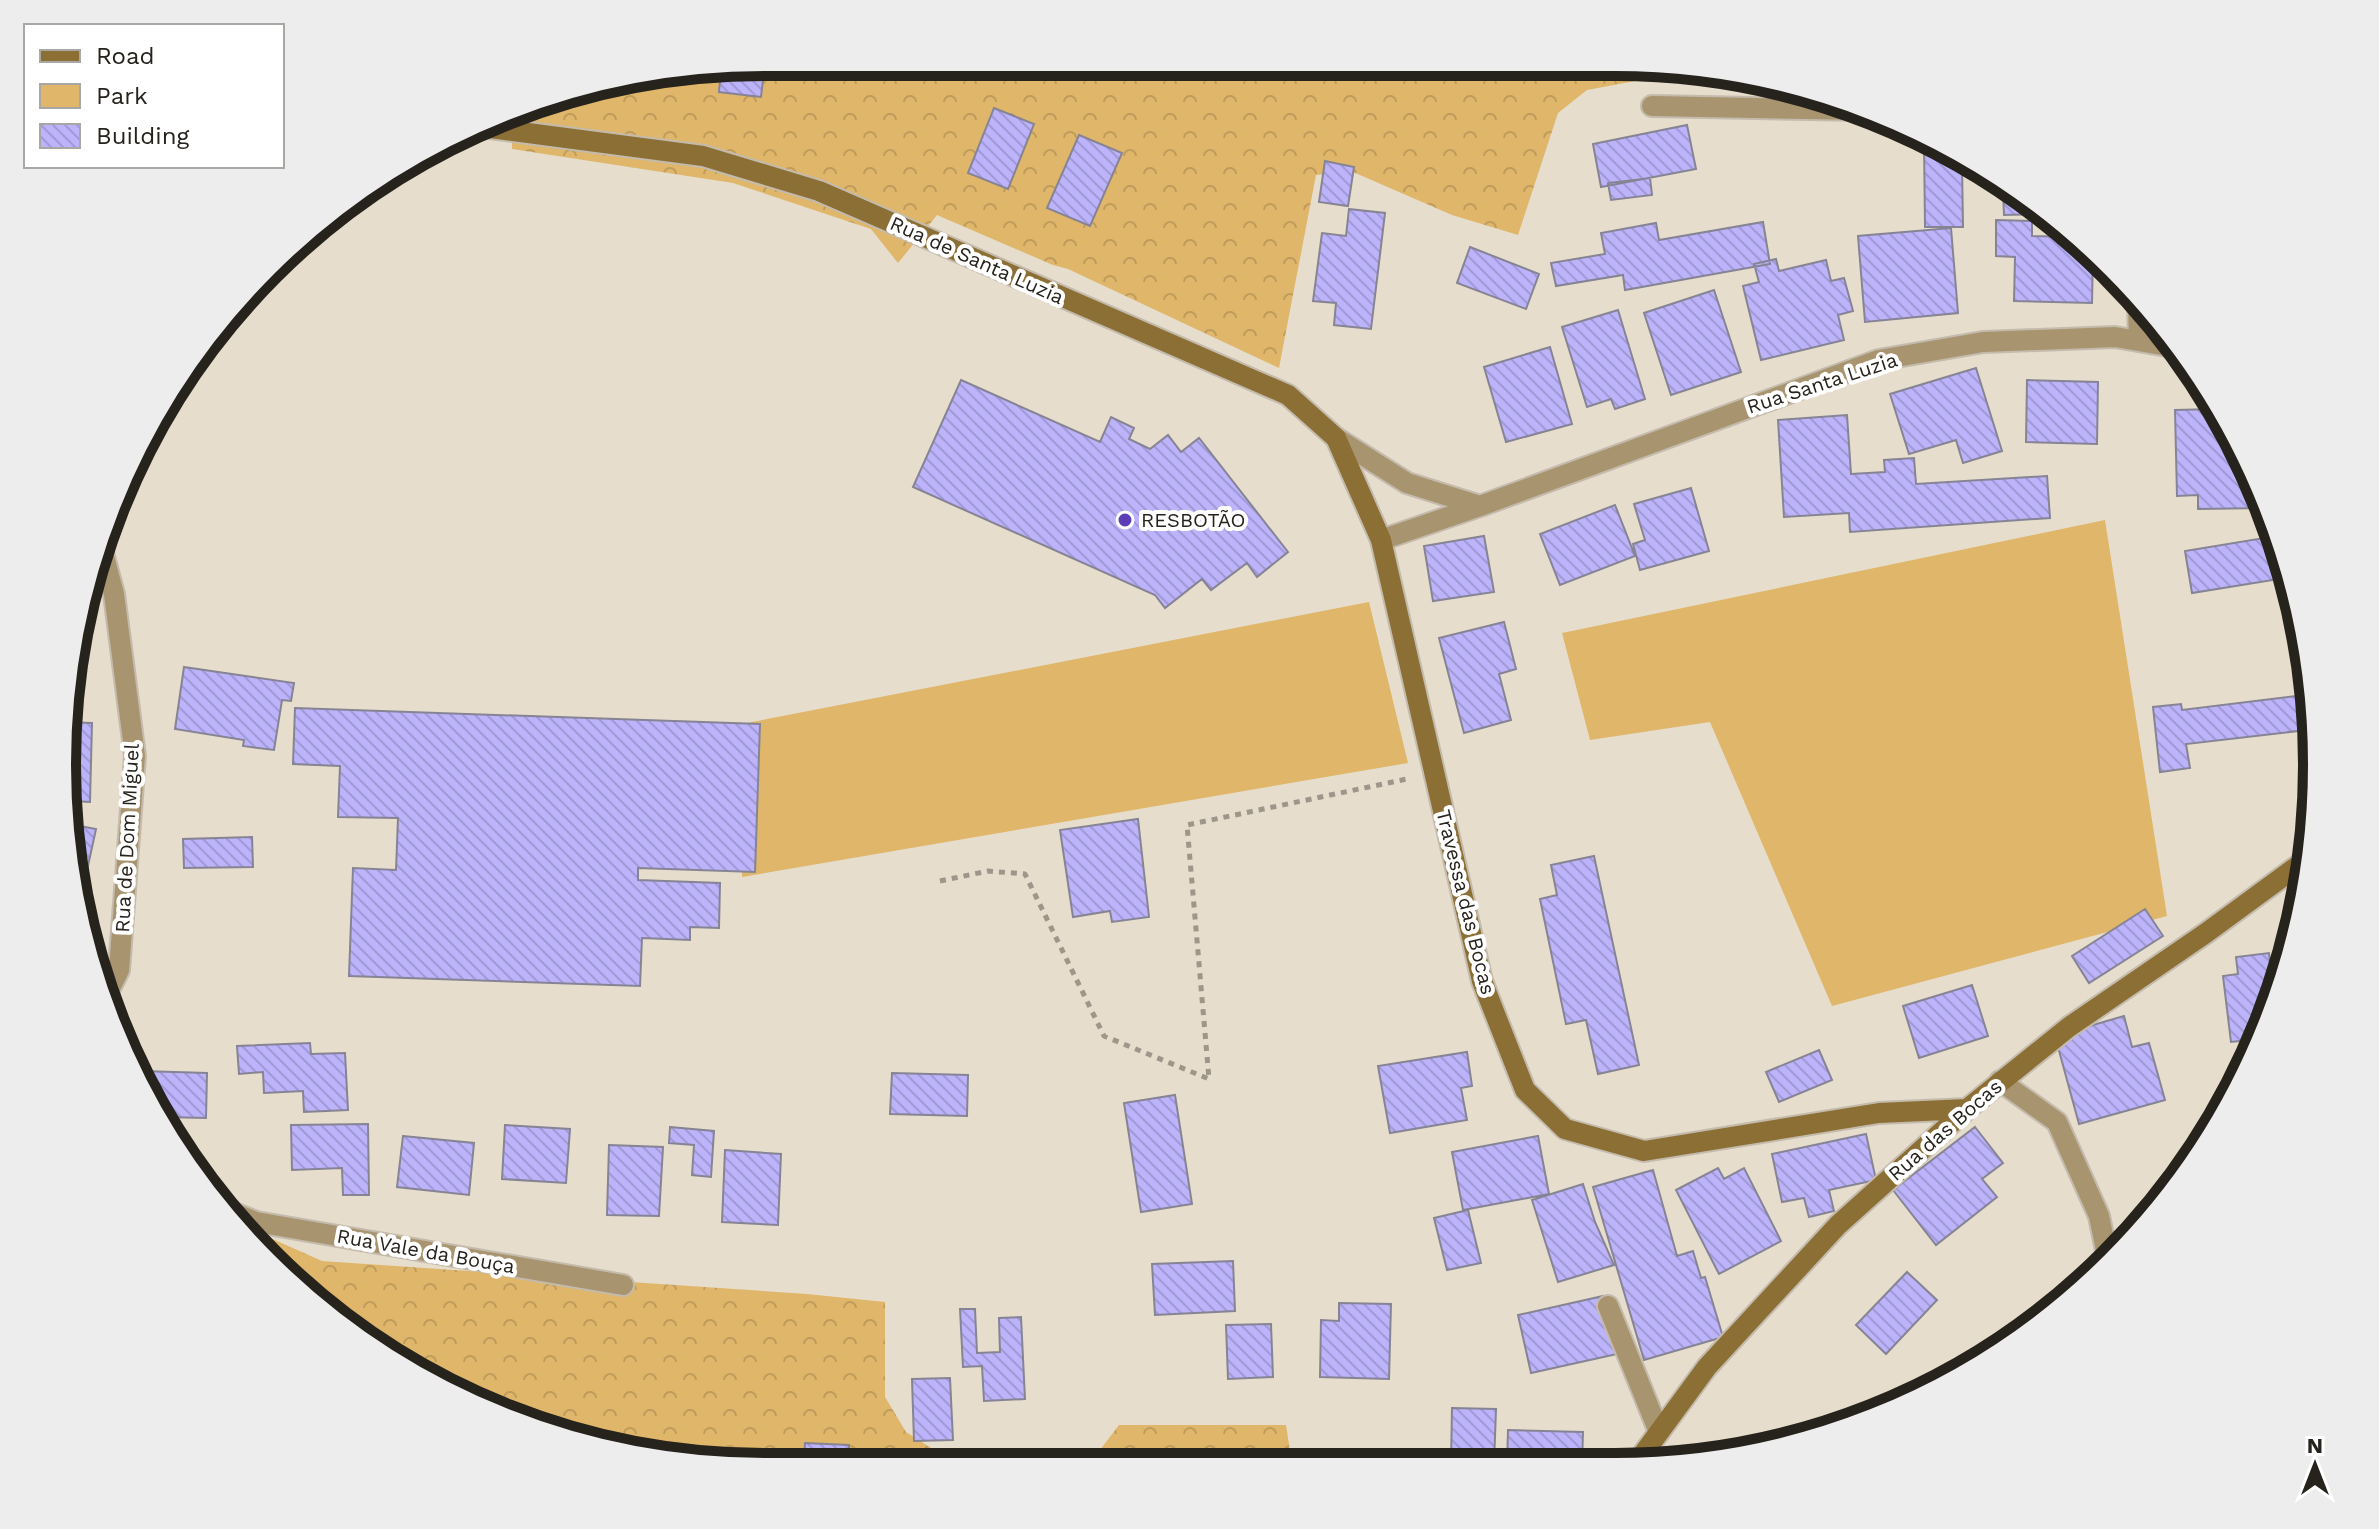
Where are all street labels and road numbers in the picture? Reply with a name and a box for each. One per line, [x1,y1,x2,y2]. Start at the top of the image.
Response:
street label: Rua de Santa Luzia [886,211,1068,309]
street label: Rua Santa Luzia [1744,347,1900,419]
street label: Rua de Dom Miguel [110,743,144,933]
street label: Travessa das Bocas [1431,807,1501,997]
street label: Rua das Bocas [1883,1074,2007,1186]
street label: Rua Vale da Bouça [335,1224,517,1278]

